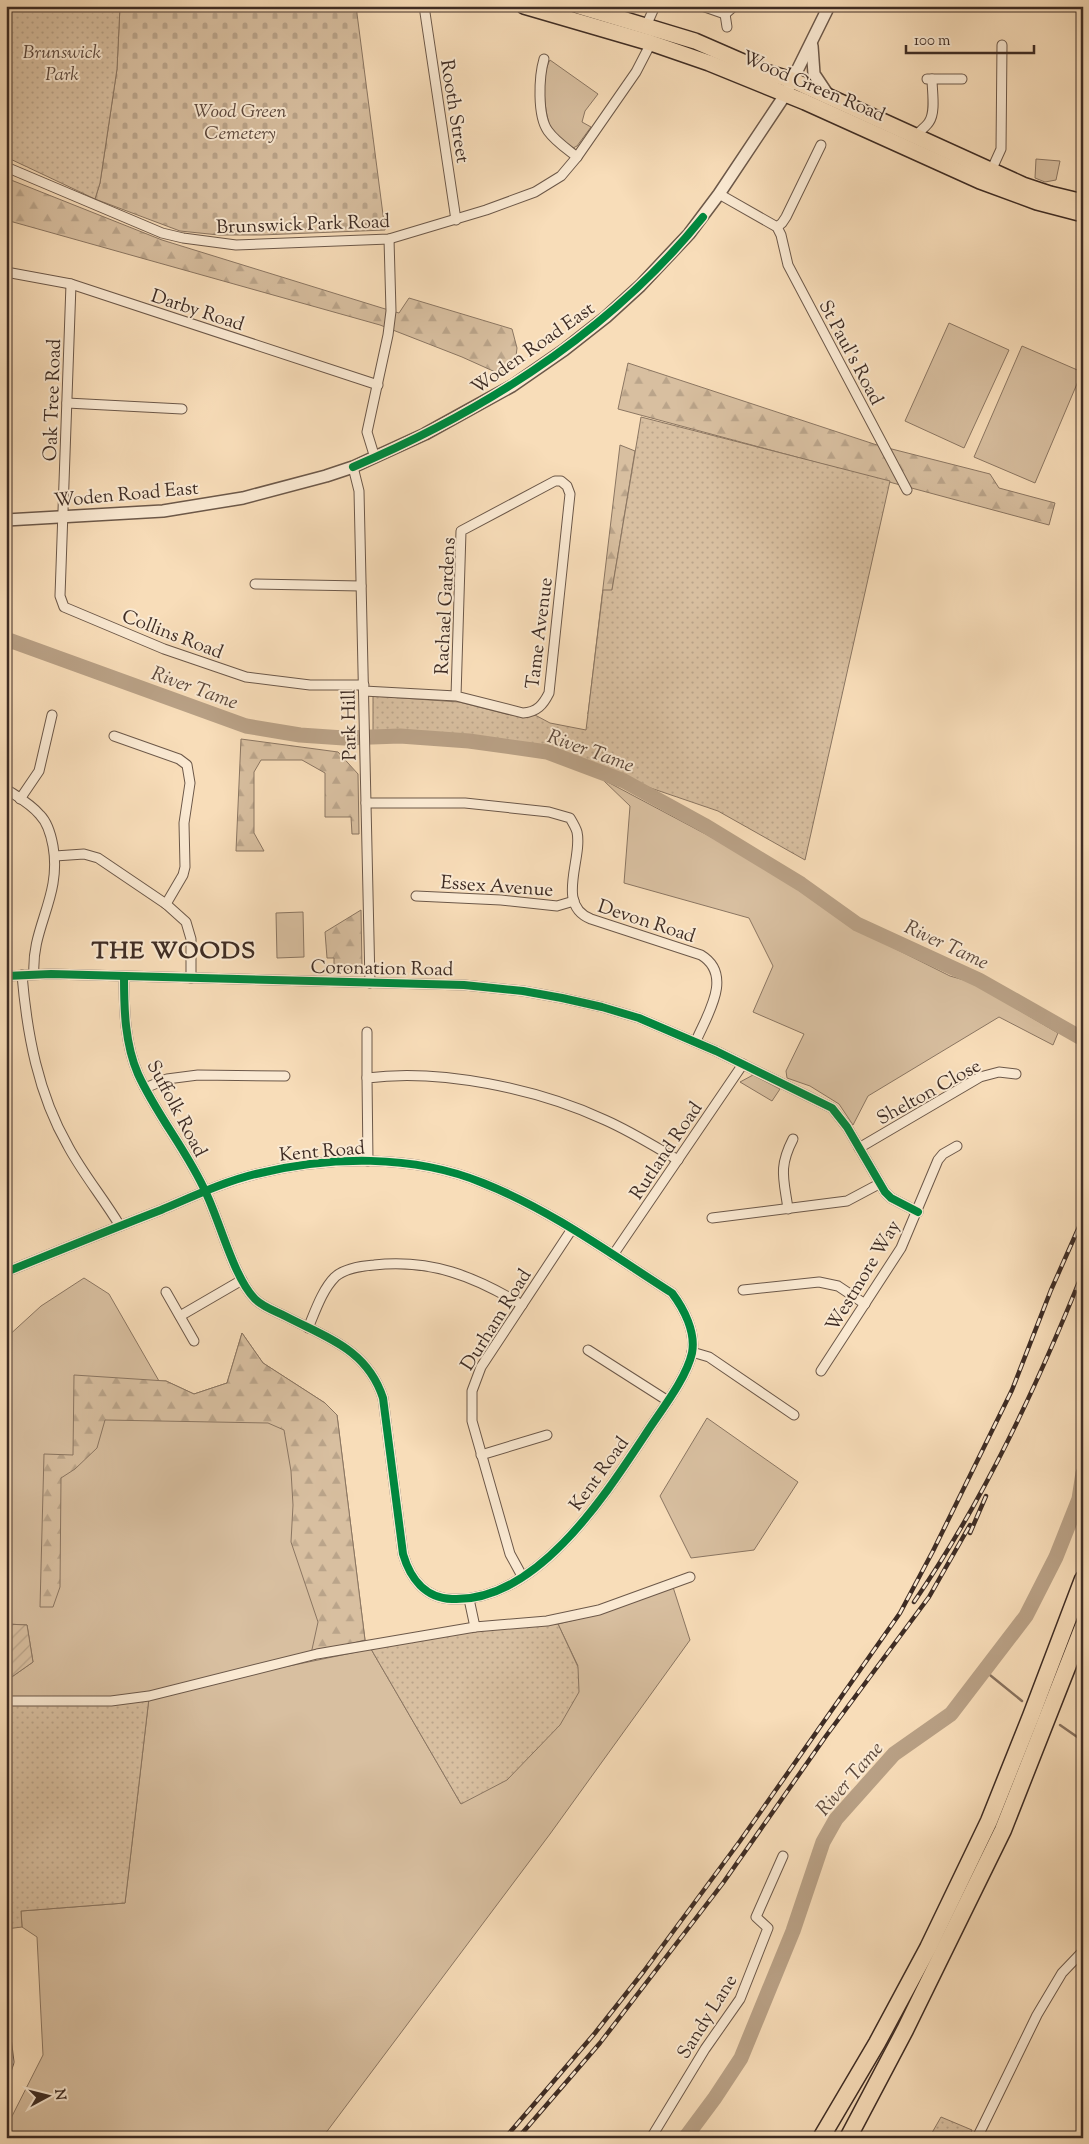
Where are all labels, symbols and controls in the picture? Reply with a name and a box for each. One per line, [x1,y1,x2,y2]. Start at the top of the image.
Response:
scale bar [906,22,1034,54]
text: 100 m [914,31,951,52]
park label: Brunswick Park [23,40,102,89]
street label: Wood Green Road [737,45,889,130]
street label: Rooth Street [432,58,475,166]
park label: Wood Green Cemetery [193,99,287,148]
street label: Brunswick Park Road [216,209,391,242]
street label: Darby Road [147,284,248,339]
street label: Woden Road East [466,296,601,402]
street label: St Paul's Road [811,296,889,411]
street label: Oak Tree Road [38,338,69,462]
street label: Woden Road East [53,476,200,515]
street label: Rachael Gardens [429,537,464,676]
street label: Tame Avenue [520,576,561,691]
street label: Collins Road [118,604,227,667]
water label: River Tame [147,660,241,718]
street label: Park Hill [336,689,365,761]
water label: River Tame [543,723,637,781]
street label: Essex Avenue [440,870,554,905]
street label: Devon Road [594,894,699,951]
water label: River Tame [899,914,993,978]
district label: THE WOODS [92,935,256,969]
street label: Coronation Road [310,955,454,984]
street label: Shelton Close [872,1053,986,1133]
street label: Suffolk Road [139,1056,213,1163]
street label: Rutland Road [624,1097,710,1206]
street label: Kent Road [278,1135,367,1170]
street label: Westmore Way [820,1215,908,1337]
street label: Durham Road [455,1264,539,1376]
street label: Kent Road [564,1432,636,1517]
water label: River Tame [810,1736,891,1823]
street label: Sandy Lane [671,1970,745,2065]
north arrow [22,2072,72,2122]
text: N [48,2088,70,2101]

